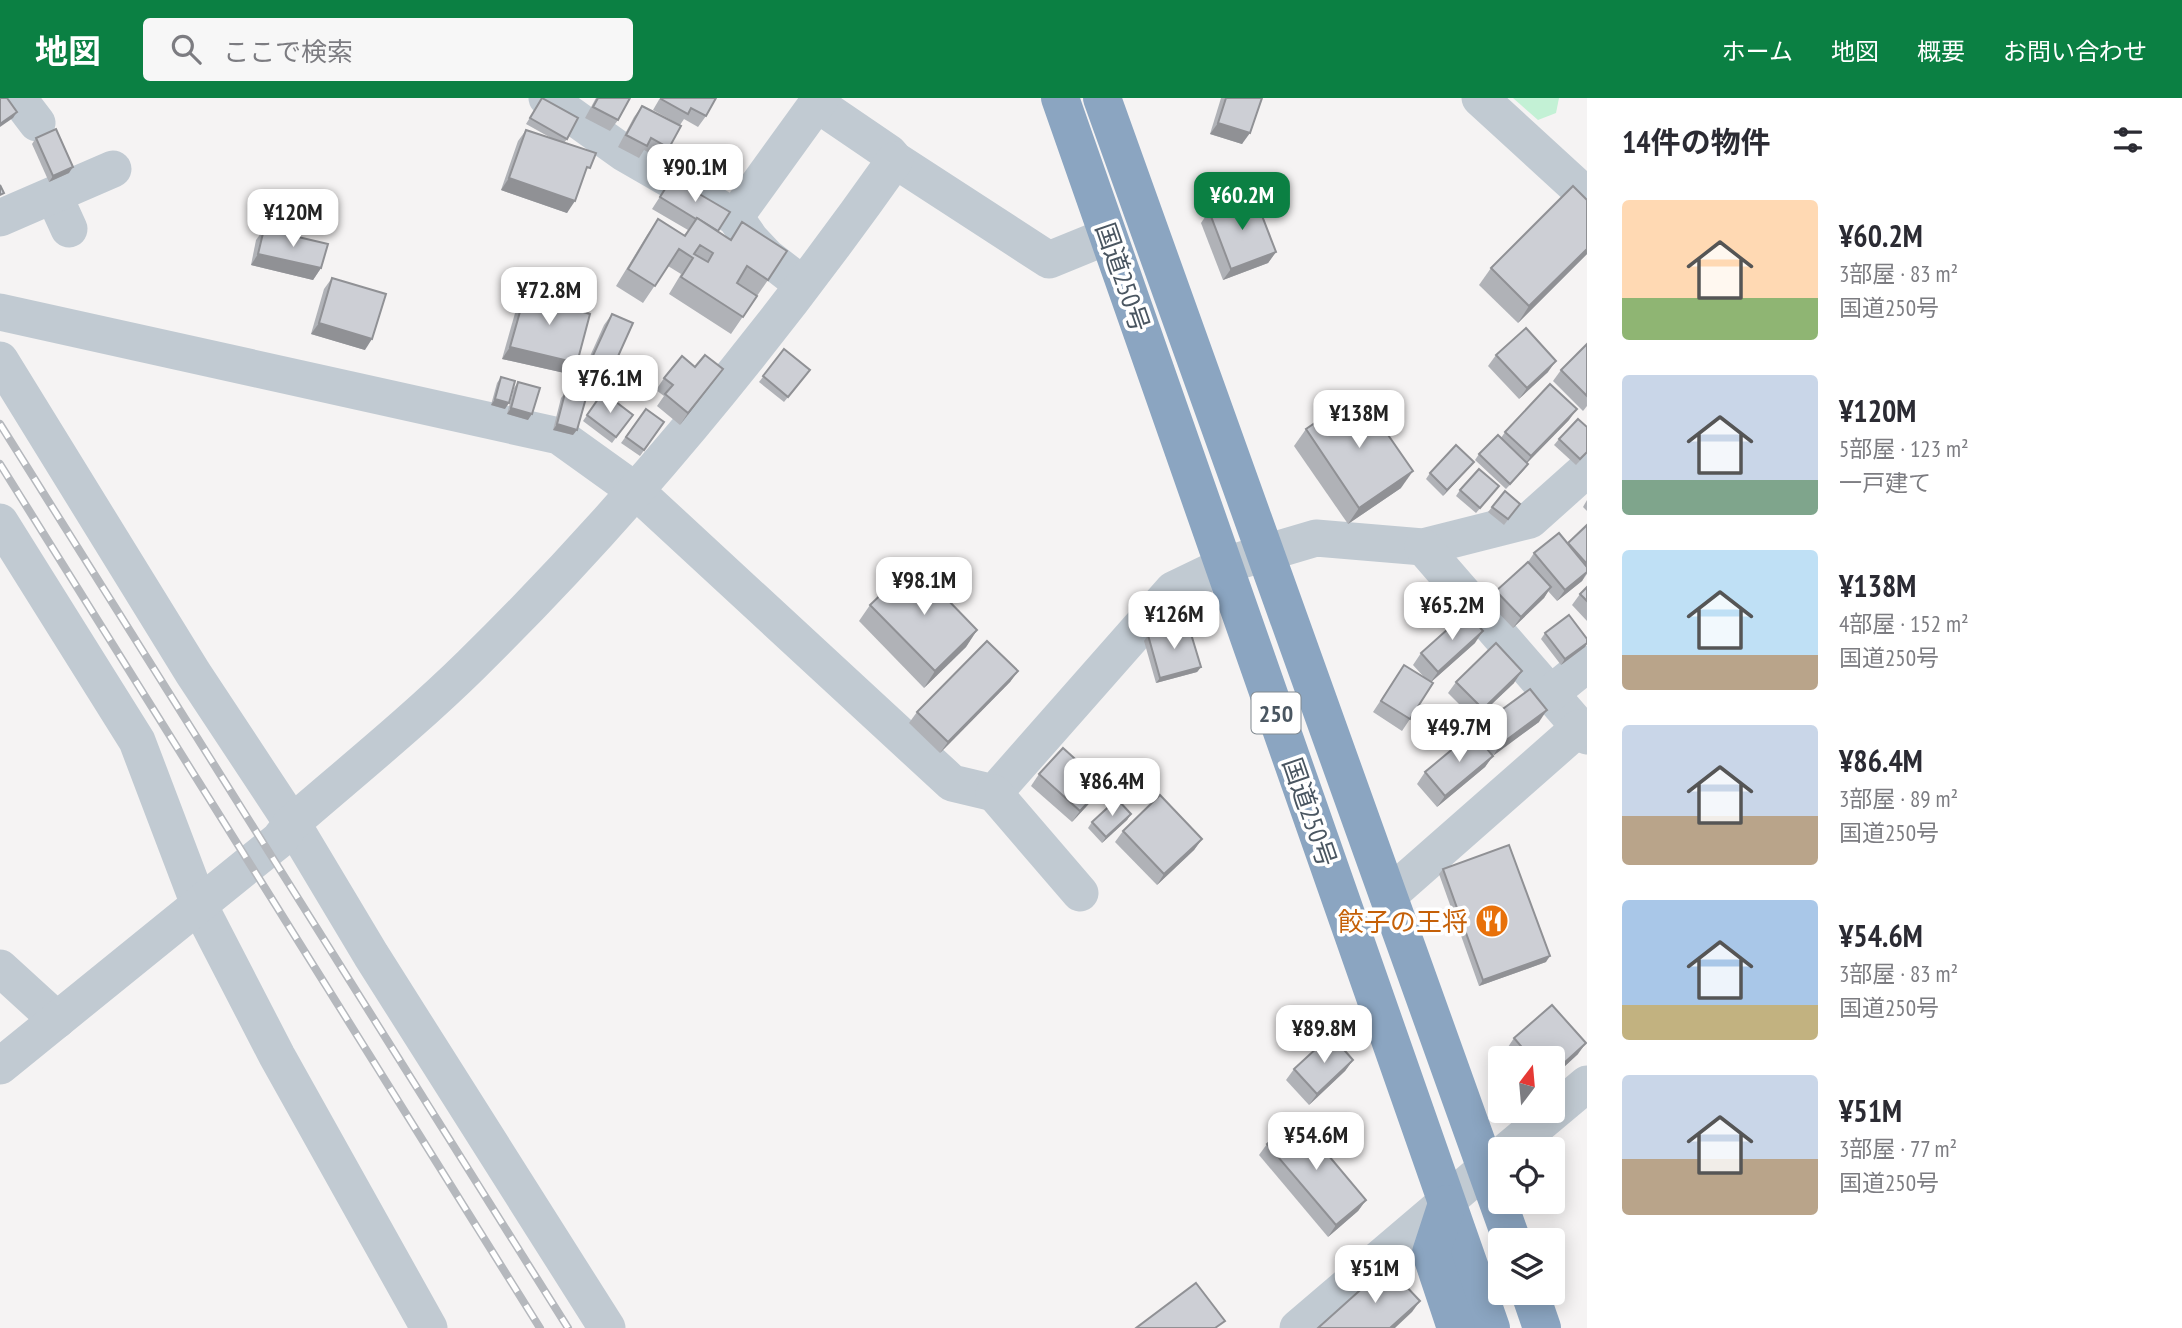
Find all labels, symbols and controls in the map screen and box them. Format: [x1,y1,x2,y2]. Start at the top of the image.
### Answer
search box [143,18,633,81]
text: 地図 [35,29,101,72]
icon: search [167,30,205,68]
text: ここで検索 [223,35,353,68]
text: ホーム [1722,36,1793,67]
text: 地図 [1831,36,1879,67]
text: 概要 [1917,36,1965,67]
text: お問い合わせ [2003,36,2147,67]
icon: filters [2109,121,2147,159]
text: 14件の物件 [1622,122,1771,161]
pin: ¥90.1M [638,144,752,204]
text: ¥90.1M [663,152,727,181]
pin: ¥60.2M [1185,172,1299,232]
text: ¥60.2M [1210,180,1274,209]
pin: ¥120M [244,190,342,249]
text: ¥120M [263,197,323,226]
text: ¥60.2M [1839,216,1923,255]
street label: 国道250号 [1089,218,1157,336]
icon: home [1678,228,1762,312]
text: 3部屋 · 83 m² [1839,259,1958,288]
pin: ¥72.8M [492,268,606,327]
text: ¥72.8M [517,275,581,304]
text: 国道250号 [1839,293,1939,322]
pin: ¥76.1M [553,356,667,415]
text: ¥76.1M [578,363,642,392]
pin: ¥138M [1310,390,1408,450]
text: ¥120M [1839,391,1916,430]
text: ¥138M [1329,398,1389,427]
icon: home [1678,403,1762,487]
text: 5部屋 · 123 m² [1839,434,1969,463]
text: 一戸建て [1839,468,1931,497]
pin: ¥98.1M [867,558,981,617]
text: ¥98.1M [892,565,956,594]
text: ¥138M [1839,566,1916,605]
icon: home [1678,578,1762,662]
pin: ¥65.2M [1395,582,1509,642]
text: ¥65.2M [1420,590,1484,619]
pin: ¥126M [1125,592,1223,651]
text: ¥126M [1144,599,1204,628]
text: 4部屋 · 152 m² [1839,609,1969,638]
text: 国道250号 [1839,643,1939,672]
road number: 250 [1252,692,1300,734]
pin: ¥49.7M [1402,704,1516,764]
text: ¥49.7M [1427,712,1491,741]
text: ¥86.4M [1839,741,1923,780]
street label: 国道250号 [1276,753,1344,871]
icon: home [1678,753,1762,837]
pin: ¥86.4M [1055,758,1169,818]
text: ¥86.4M [1080,766,1144,795]
text: 3部屋 · 89 m² [1839,784,1958,813]
text: 国道250号 [1839,818,1939,847]
restaurant icon: 餃子の王将 [1473,902,1511,940]
place label: 餃子の王将 [1338,905,1468,938]
text: ¥54.6M [1839,916,1923,955]
icon: home [1678,928,1762,1012]
text: 3部屋 · 83 m² [1839,959,1958,988]
text: 国道250号 [1839,993,1939,1022]
pin: ¥89.8M [1267,1006,1381,1065]
text: ¥89.8M [1292,1013,1356,1042]
north arrow [1488,1046,1564,1124]
map controls [1488,1046,1565,1305]
text: ¥51M [1839,1091,1902,1130]
icon: home [1678,1103,1762,1187]
pin: ¥54.6M [1259,1112,1373,1172]
text: ¥54.6M [1284,1120,1348,1149]
text: 3部屋 · 77 m² [1839,1134,1957,1163]
button: locate [1488,1137,1565,1214]
text: 国道250号 [1839,1168,1939,1197]
button: layers [1488,1228,1565,1305]
pin: ¥51M [1334,1246,1416,1305]
text: ¥51M [1351,1253,1399,1282]

